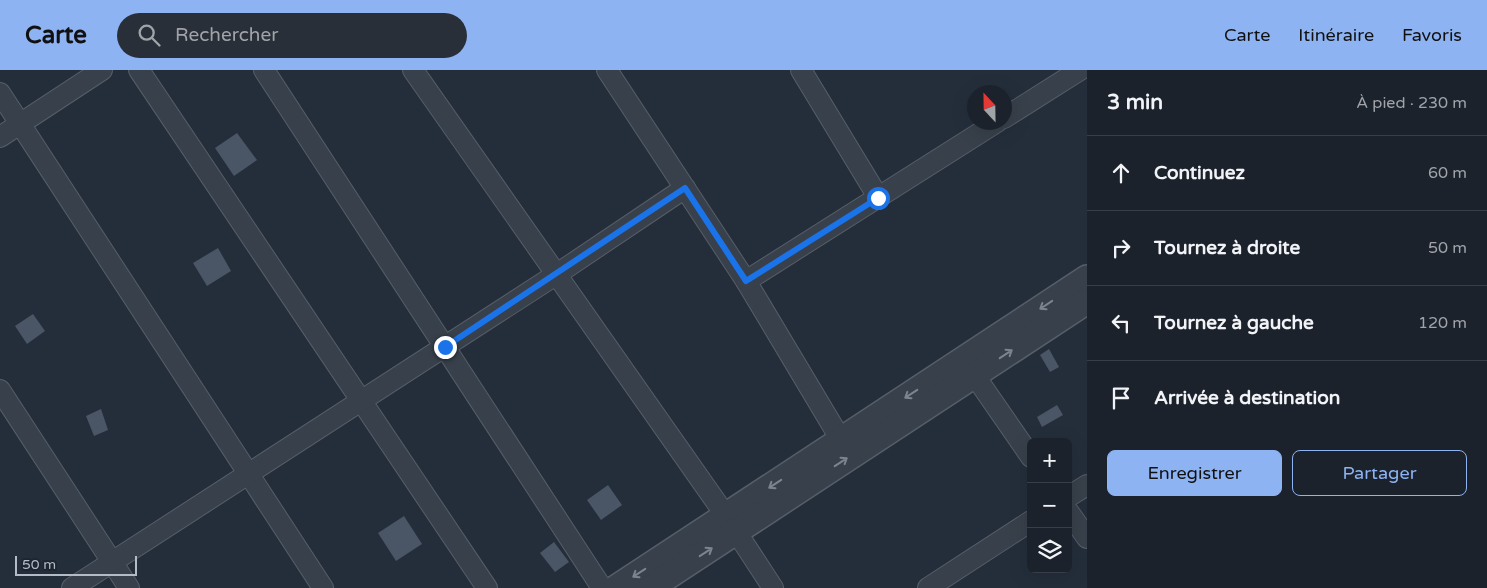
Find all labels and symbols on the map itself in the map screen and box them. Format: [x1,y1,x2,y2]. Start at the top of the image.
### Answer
north arrow [967,85,1012,130]
route start [867,187,890,210]
one-way arrow [1040,300,1054,310]
route end [434,336,457,359]
one-way arrow [999,349,1013,359]
one-way arrow [904,389,918,400]
one-way arrow [834,457,848,467]
one-way arrow [769,479,783,489]
one-way arrow [698,546,712,556]
scale bar [15,553,138,576]
one-way arrow [633,568,647,578]

